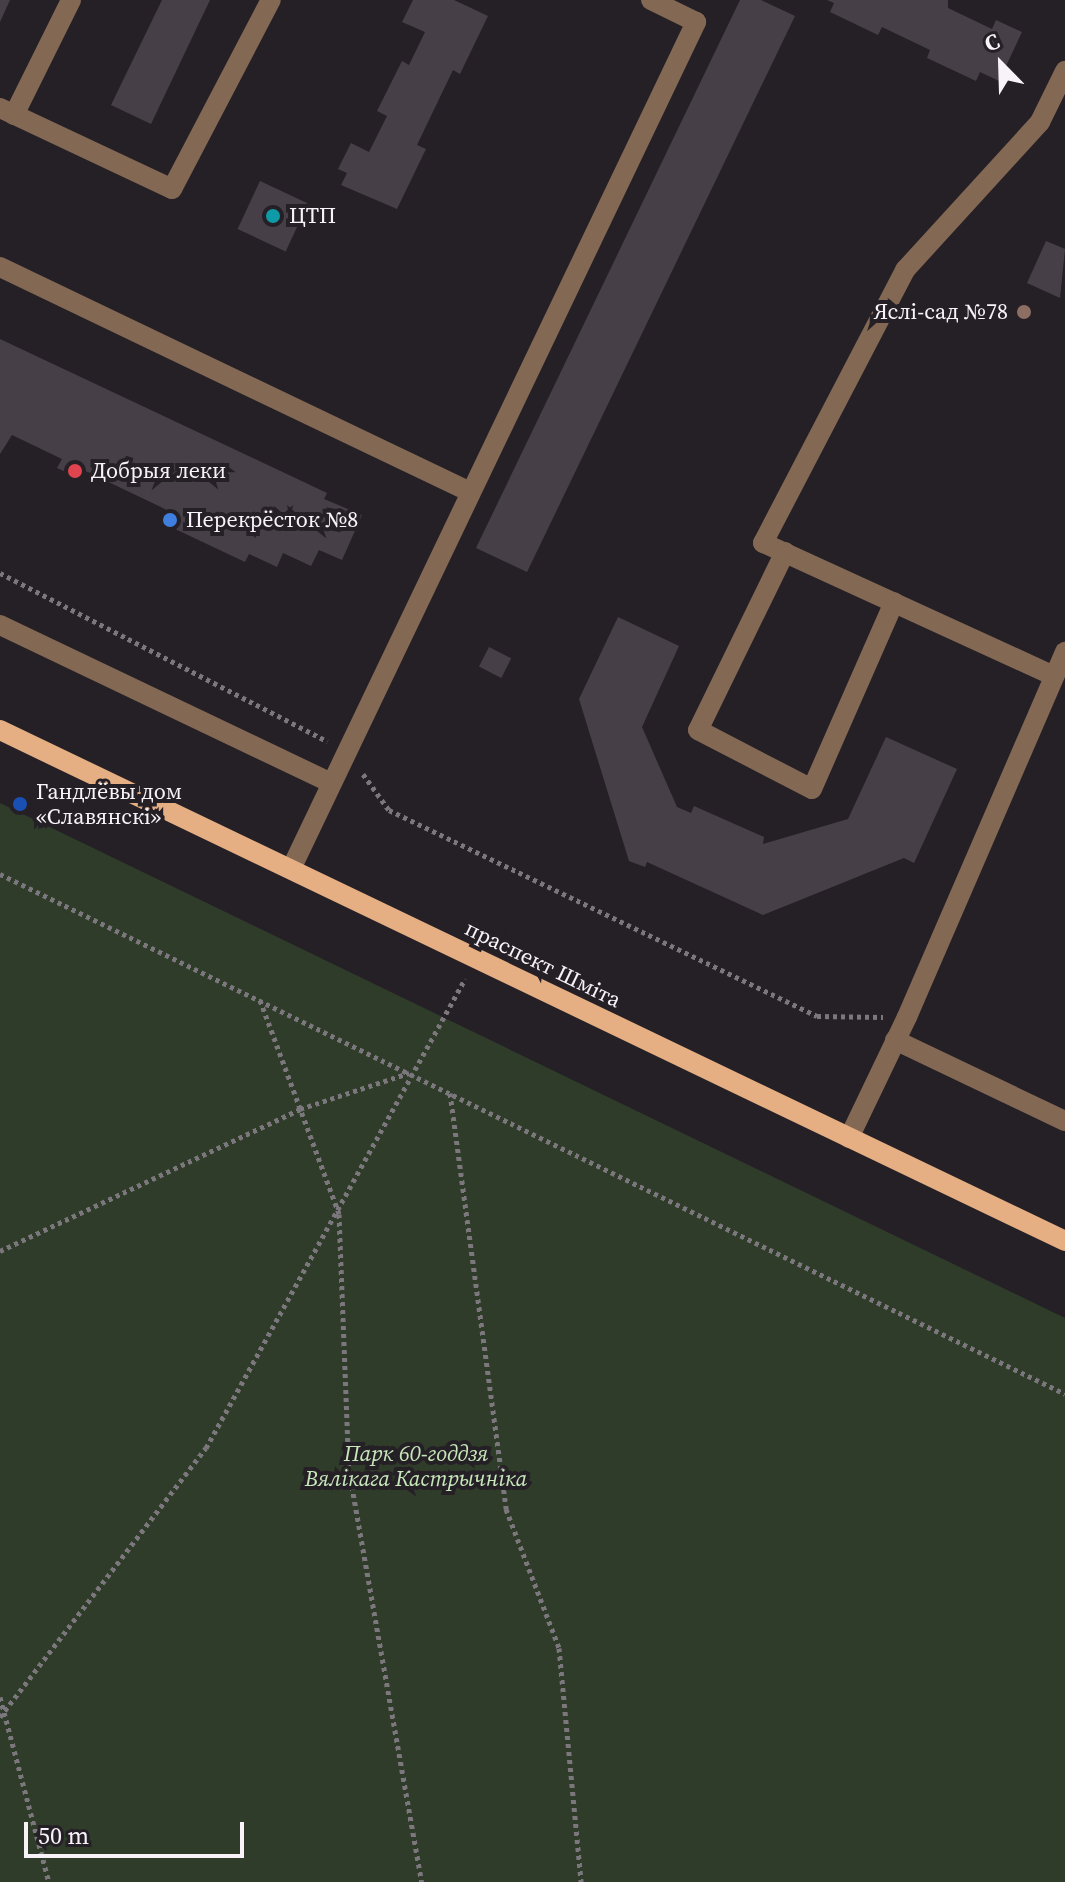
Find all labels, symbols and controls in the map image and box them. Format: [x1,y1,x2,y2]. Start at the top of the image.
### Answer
north arrow [961,24,1041,104]
text: С [979,25,1004,58]
place label: ЦТП [289,203,336,229]
marker: ЦТП [264,207,282,225]
place label: Яслі-сад №78 [874,299,1008,325]
marker: Яслі-сад №78 [1015,303,1033,321]
place label: Добрыя леки [91,458,226,484]
marker: Добрыя леки [66,462,84,480]
place label: Перекрёсток №8 [186,507,358,533]
marker: Перекрёсток №8 [161,511,179,529]
place label: Гандлёвы дом «Славянскі» [36,778,182,830]
marker: Гандлёвы дом «Славянскі» [11,795,29,813]
street label: праспект Шміта [461,915,625,1013]
park label: Парк 60-годдзя Вялікага Кастрычніка [305,1440,527,1492]
scale bar [28,1806,248,1856]
text: 50 m [38,1819,89,1852]

